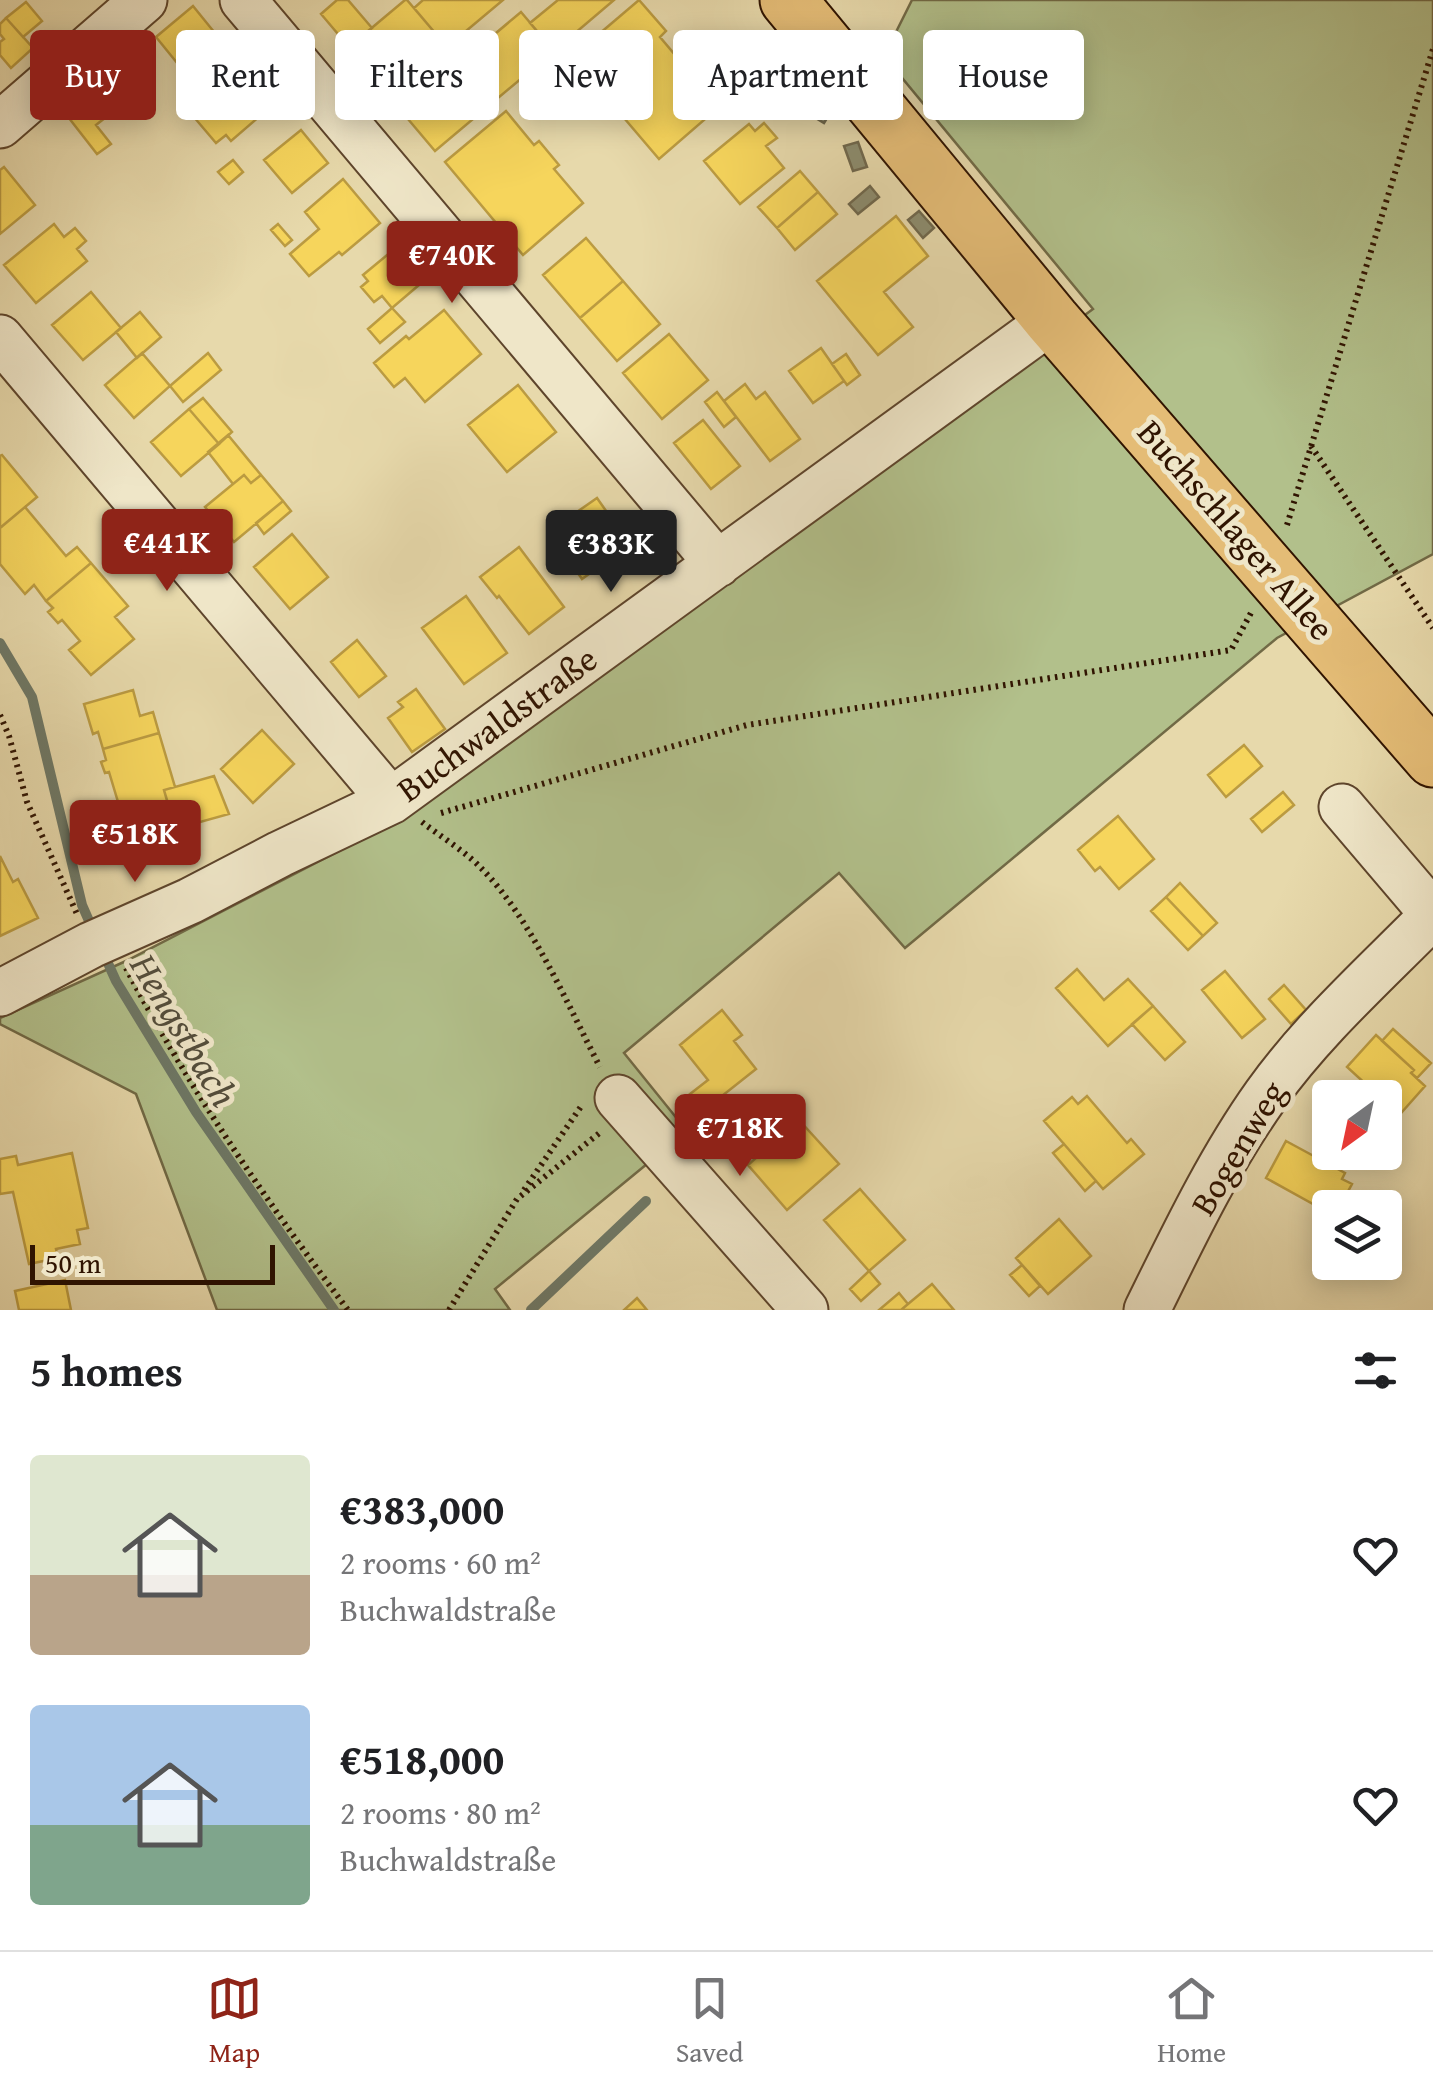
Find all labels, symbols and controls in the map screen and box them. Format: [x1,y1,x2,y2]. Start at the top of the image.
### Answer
chip: Buy [30,30,156,120]
chip: Rent [176,30,315,120]
chip: Filters [335,30,499,120]
chip: New [519,30,653,120]
chip: Apartment [673,30,903,120]
chip: House [923,30,1084,120]
pin: €740K [382,221,522,306]
text: €740K [409,230,495,277]
street label: Buchschlager Allee [1126,408,1347,651]
pin: €441K [97,509,237,594]
pin: €383K [541,510,681,595]
text: €441K [124,518,210,565]
text: €383K [568,519,654,566]
street label: Buchwaldstraße [386,633,607,814]
pin: €518K [65,800,205,885]
text: €518K [92,809,178,856]
water label: Hengstbach [116,941,253,1117]
street label: Bogenweg [1177,1070,1298,1225]
north arrow [1312,1080,1402,1170]
map controls [1312,1080,1402,1280]
pin: €718K [670,1094,810,1179]
text: €718K [697,1103,783,1150]
button: layers [1312,1190,1402,1280]
scale bar [30,1240,275,1284]
text: 50 m [45,1242,101,1283]
text: 5 homes [30,1340,183,1401]
icon: filters [1348,1343,1403,1398]
text: €383,000 [340,1478,504,1539]
icon: home [110,1495,230,1615]
icon: heart [1348,1528,1403,1583]
text: 2 rooms · 60 m² [340,1539,541,1586]
text: Buchwaldstraße [340,1586,556,1633]
text: €518,000 [340,1728,504,1789]
icon: home [110,1745,230,1865]
icon: heart [1348,1778,1403,1833]
text: 2 rooms · 80 m² [340,1789,541,1836]
text: Buchwaldstraße [340,1836,556,1883]
tab: Map [207,1971,262,2072]
tab: Saved [676,1971,743,2072]
tab: Home [1157,1971,1226,2072]

